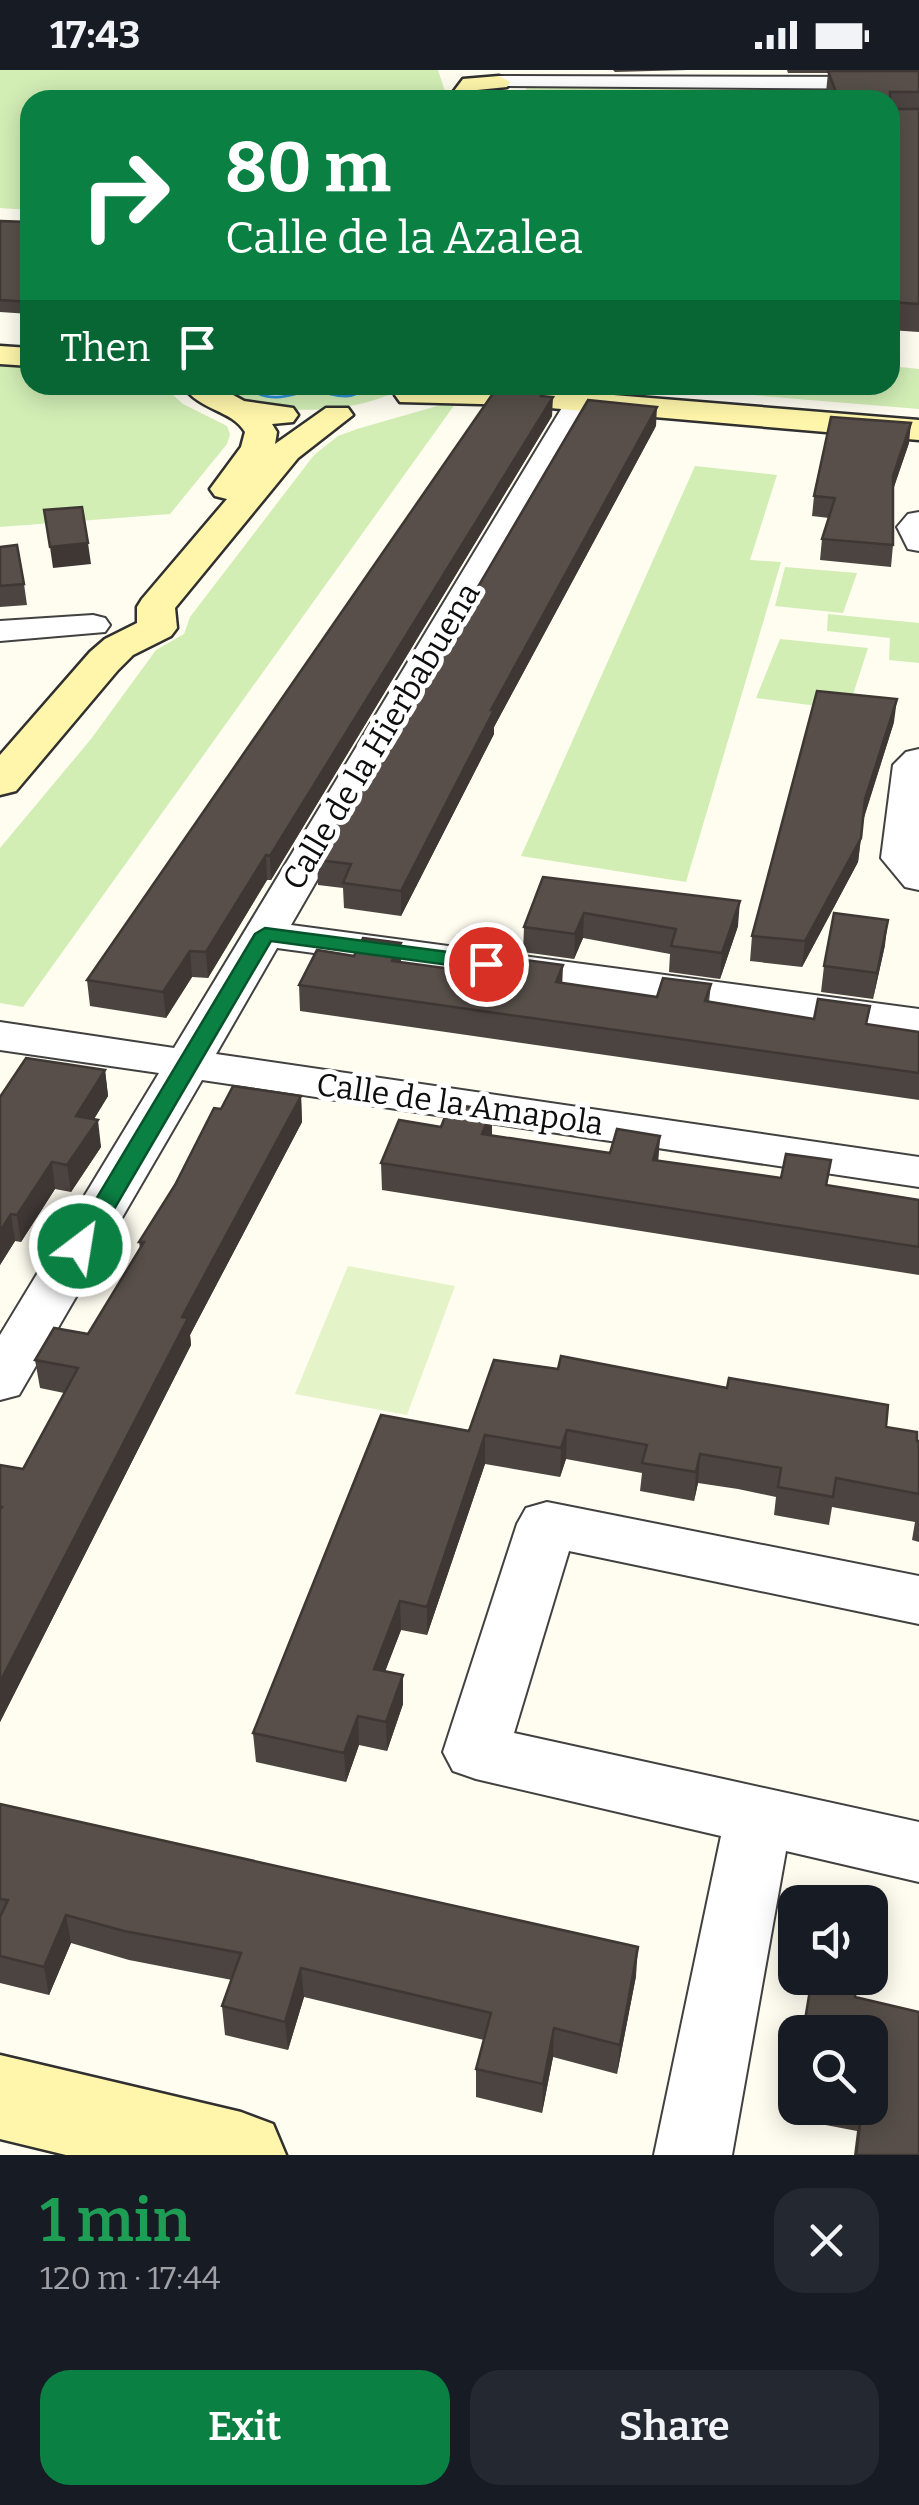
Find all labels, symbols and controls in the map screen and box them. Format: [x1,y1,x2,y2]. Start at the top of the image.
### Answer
text: 17:43 [50,12,140,58]
text: 80 m [225,126,391,210]
icon: right [60,130,190,260]
text: Calle de la Azalea [225,211,583,265]
icon: arrive [170,320,225,375]
text: Then [60,325,150,371]
street label: Calle de la Hierbabuena [274,576,488,896]
pin [444,922,529,1007]
icon: arrive [459,937,514,992]
street label: Calle de la Amapola [314,1065,606,1143]
position arrow [28,1194,132,1298]
map controls [778,1885,888,2125]
button: sound [778,1885,888,1995]
button: search [778,2015,888,2125]
text: 1 min [40,2185,191,2257]
button: close [774,2188,879,2293]
text: 120 m · 17:44 [40,2259,220,2297]
button: Exit [40,2370,450,2485]
button: Share [470,2370,879,2485]

